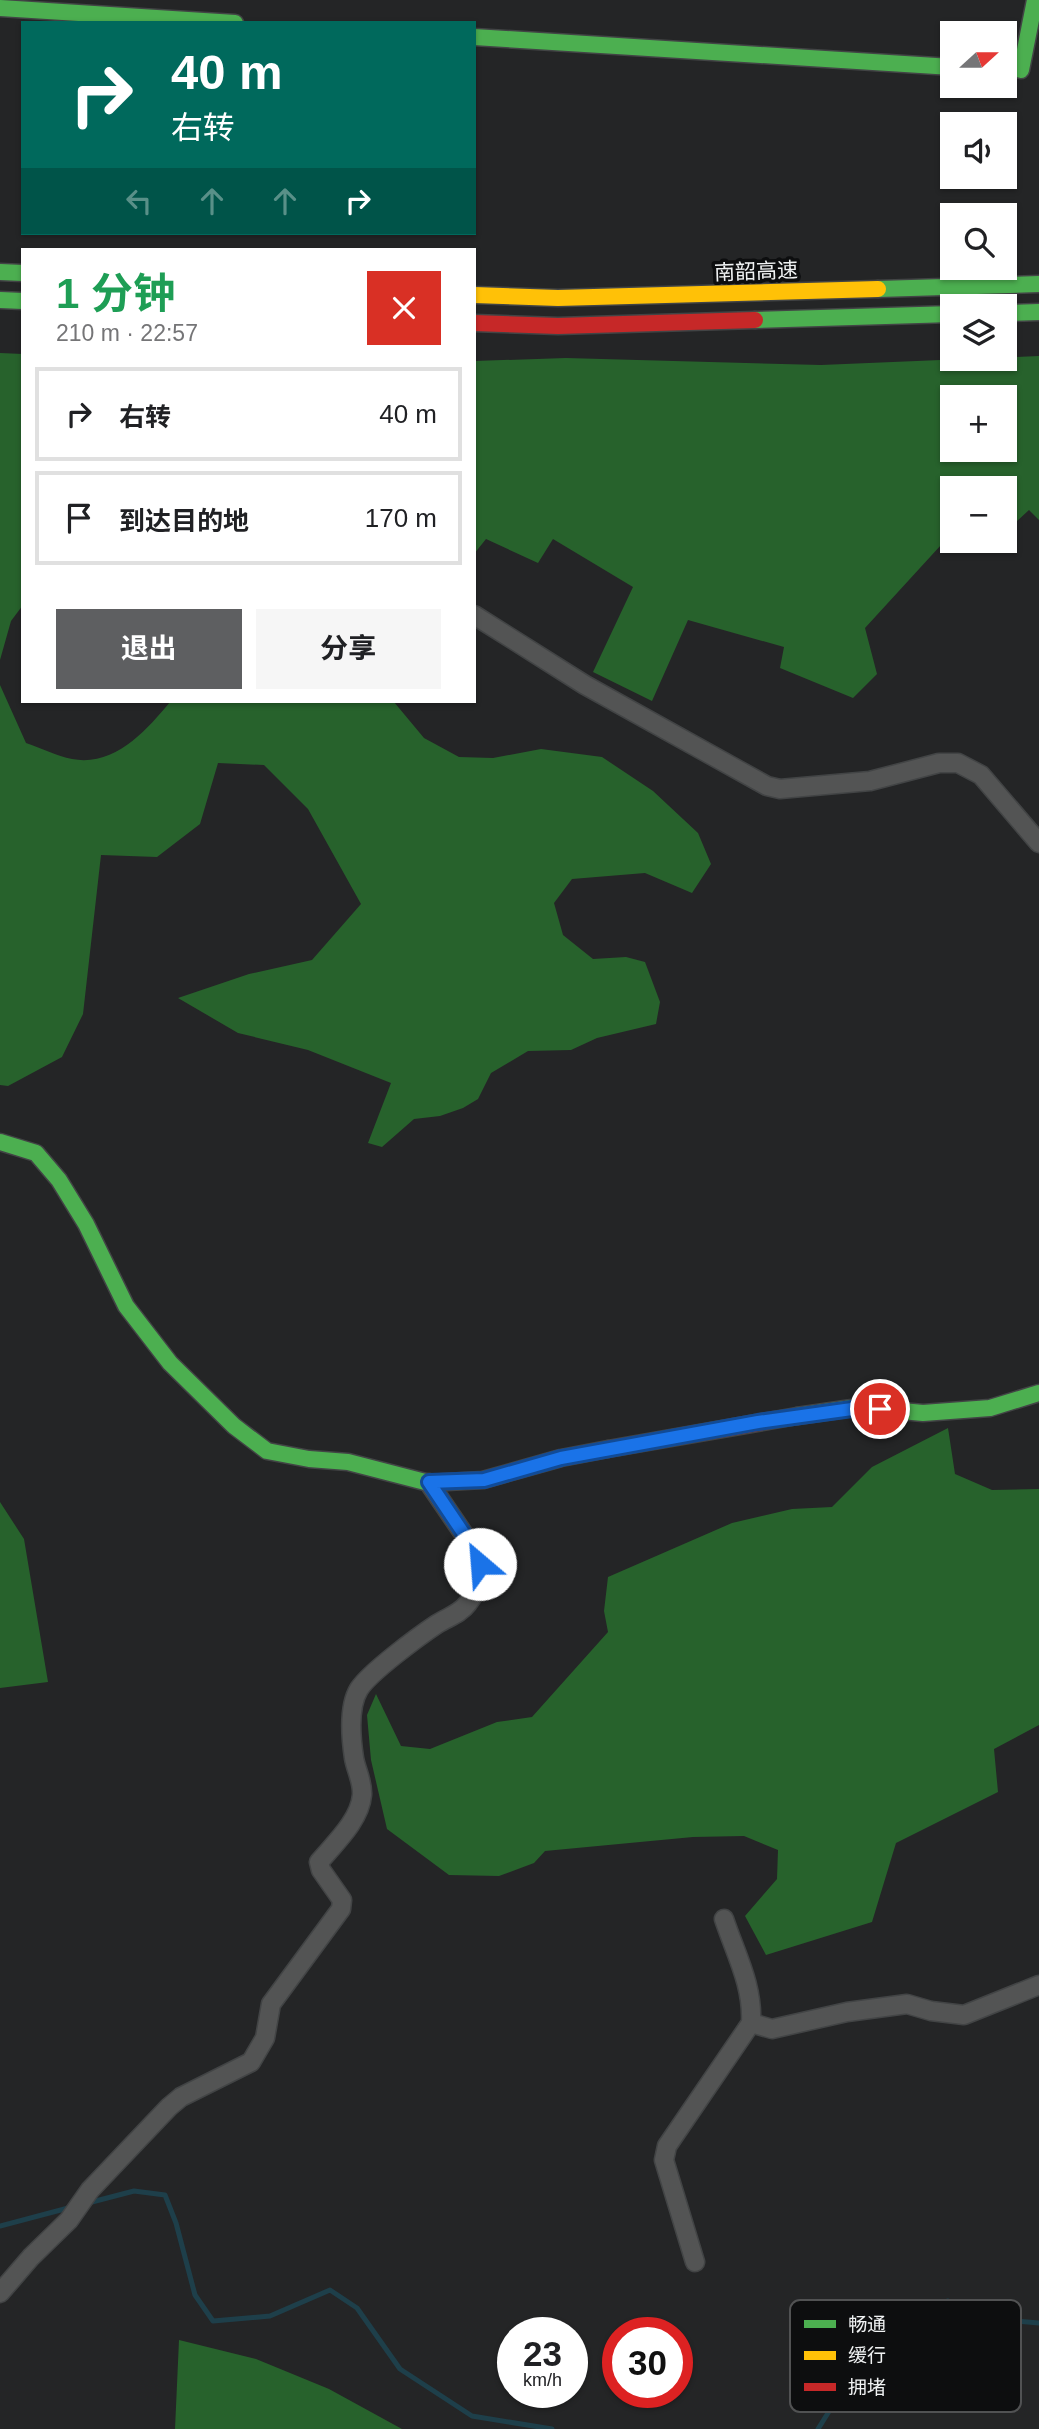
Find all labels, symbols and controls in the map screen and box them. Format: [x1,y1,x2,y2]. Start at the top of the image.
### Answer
north arrow [940,21,1017,98]
map controls [940,21,1017,553]
text: 40 m [171,45,283,99]
icon: right [56,49,147,140]
text: 右转 [171,110,235,146]
button: sound [940,112,1017,189]
icon: left [120,182,158,220]
icon: ahead [193,182,231,220]
icon: ahead [266,182,304,220]
icon: right [339,182,377,220]
button: search [940,203,1017,280]
street label: 南韶高速 [714,258,798,284]
text: 1 分钟 [56,270,175,317]
button: close [367,271,441,345]
button: layers [940,294,1017,371]
text: 210 m · 22:57 [56,320,198,346]
button: + [940,385,1017,462]
icon: right [60,395,98,433]
text: 40 m [379,399,437,429]
text: 右转 [119,402,171,432]
button: − [940,476,1017,553]
icon: arrive [60,499,98,537]
text: 170 m [365,503,437,533]
text: 到达目的地 [119,506,249,536]
button: 退出 [56,609,242,689]
button: 分享 [256,609,441,689]
pin [850,1379,910,1439]
icon: arrive [861,1390,899,1428]
position arrow [443,1527,517,1601]
legend [790,2300,1021,2412]
text: 畅通 [848,2314,886,2335]
speed limit sign: 30 [602,2317,693,2408]
text: 23 [523,2334,562,2373]
text: 缓行 [848,2345,886,2366]
text: km/h [523,2370,562,2390]
text: 拥堵 [848,2377,886,2398]

